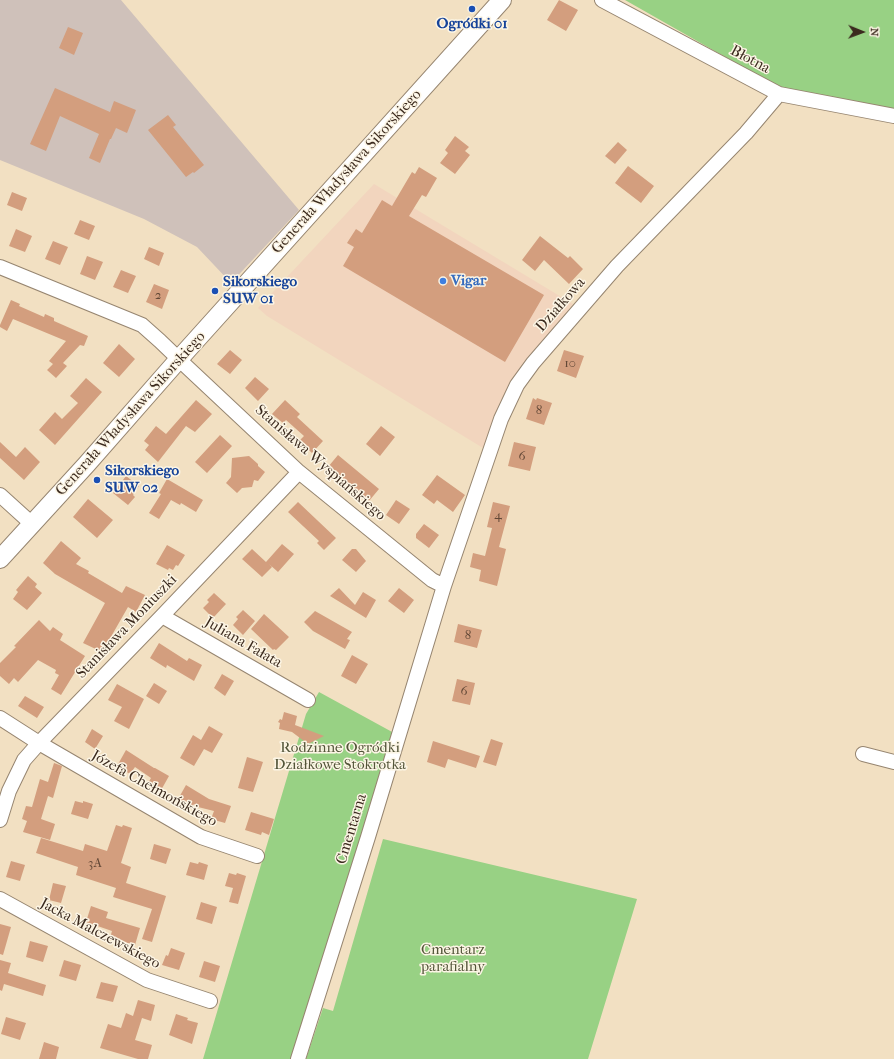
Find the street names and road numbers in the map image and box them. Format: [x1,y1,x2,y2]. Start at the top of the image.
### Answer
street label: Błotna [727,42,773,78]
street label: Generała Władysława Sikorskiego [268,86,426,258]
street label: Działkowa [532,274,590,336]
street label: Generała Władysława Sikorskiego [52,328,210,500]
street label: Stanisława Wyspiańskiego [251,401,389,525]
street label: Stanisława Moniuszki [73,571,181,683]
street label: Juliana Fałata [201,614,285,672]
street label: Józefa Chełmońskiego [88,747,220,831]
street label: Cmentarna [333,792,371,866]
street label: Jacka Malczewskiego [37,895,163,973]

